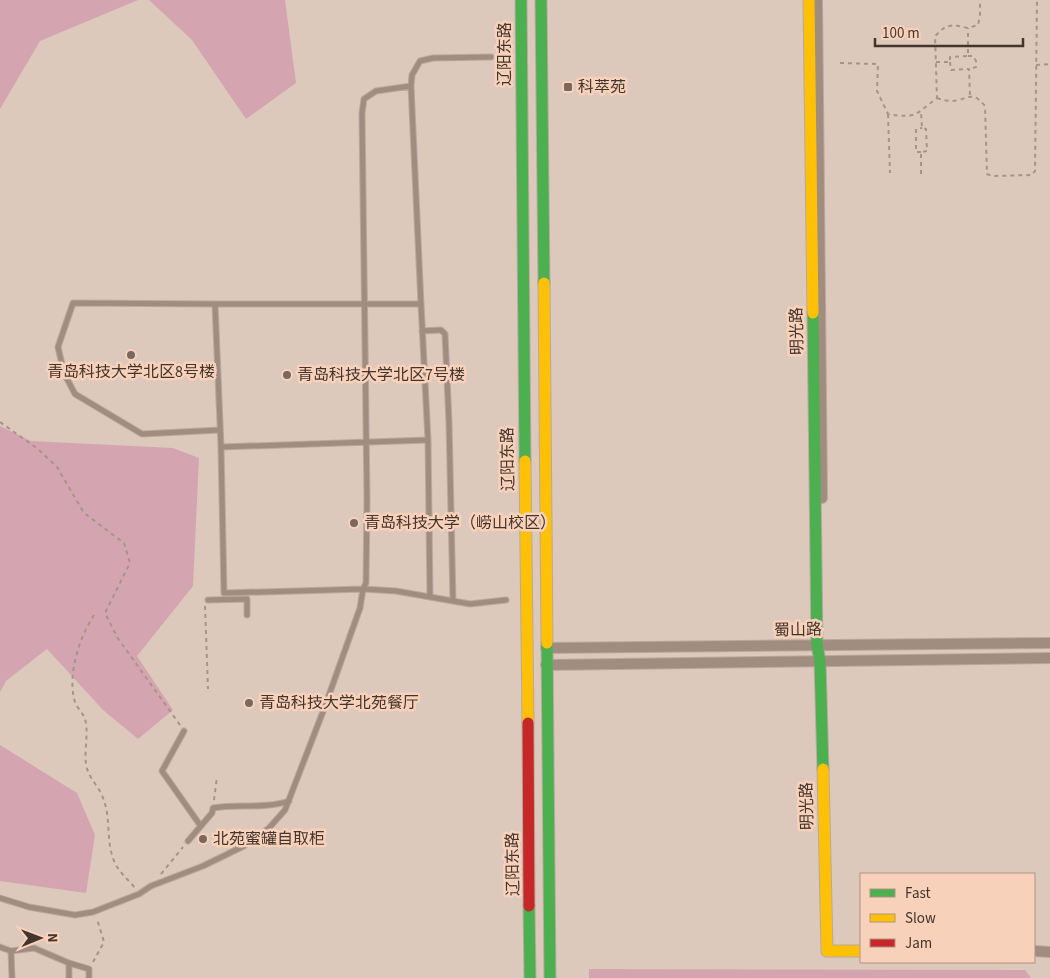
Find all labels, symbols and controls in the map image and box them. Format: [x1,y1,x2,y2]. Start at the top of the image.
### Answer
scale bar [875,15,1022,47]
street label: 辽阳东路 [494,22,516,86]
text: 100 m [882,23,920,44]
place label: 科萃苑 [578,76,626,98]
marker: 科萃苑 [562,81,574,93]
street label: 明光路 [786,307,808,355]
marker: 青岛科技大学北区8号楼 [125,349,137,361]
place label: 青岛科技大学北区8号楼 [47,361,215,383]
place label: 青岛科技大学北区7号楼 [297,364,465,386]
marker: 青岛科技大学北区7号楼 [281,369,293,381]
street label: 辽阳东路 [496,427,520,491]
place label: 青岛科技大学（崂山校区） [364,512,556,534]
marker: 青岛科技大学（崂山校区） [348,517,360,529]
street label: 蜀山路 [774,619,822,641]
place label: 青岛科技大学北苑餐厅 [259,692,419,714]
marker: 青岛科技大学北苑餐厅 [243,697,255,709]
street label: 明光路 [796,782,818,830]
place label: 北苑蜜罐自取柜 [213,828,325,850]
street label: 辽阳东路 [501,832,525,896]
marker: 北苑蜜罐自取柜 [197,833,209,845]
legend [860,873,1035,963]
text: Fast [905,883,931,904]
text: Slow [905,908,936,929]
north arrow [15,913,65,963]
text: N [42,933,62,943]
text: Jam [905,933,932,954]

